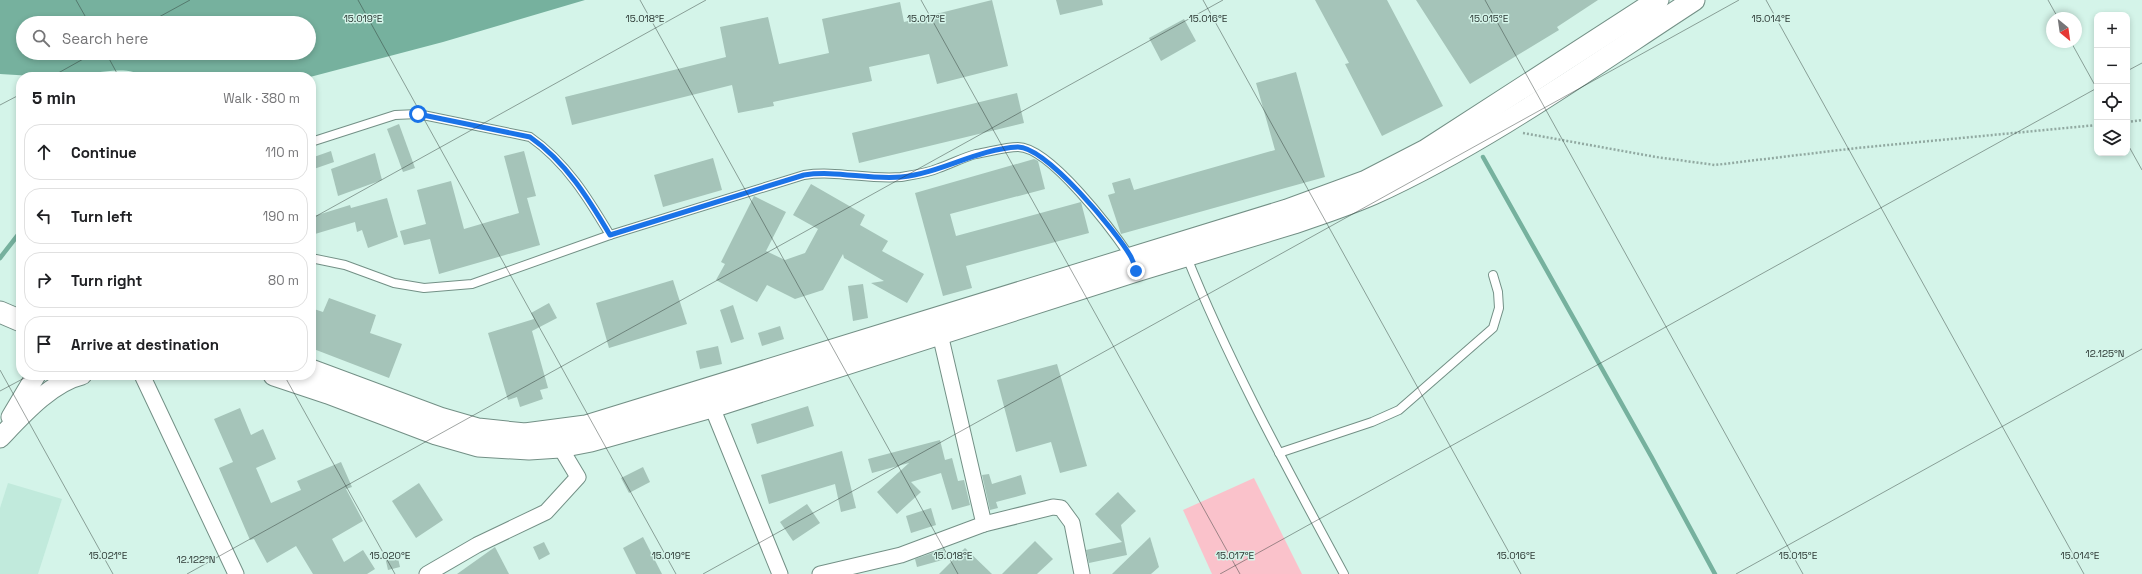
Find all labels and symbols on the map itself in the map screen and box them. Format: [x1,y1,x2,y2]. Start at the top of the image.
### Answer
text: 15.019°E [344,12,383,25]
text: 15.018°E [626,12,665,25]
text: 15.017°E [907,12,945,25]
text: 15.016°E [1189,12,1228,25]
text: 15.015°E [1470,12,1509,25]
text: 15.014°E [1752,12,1791,25]
north arrow [2046,12,2082,48]
route start [409,105,427,123]
route end [1127,262,1145,280]
text: 12.125°N [2086,347,2124,360]
text: 15.021°E [89,549,128,562]
text: 15.020°E [370,549,411,562]
text: 15.019°E [652,549,691,562]
text: 15.018°E [934,549,973,562]
text: 15.017°E [1216,549,1254,562]
text: 15.016°E [1497,549,1536,562]
text: 15.015°E [1779,549,1818,562]
text: 15.014°E [2061,549,2100,562]
text: 12.122°N [176,553,216,566]

